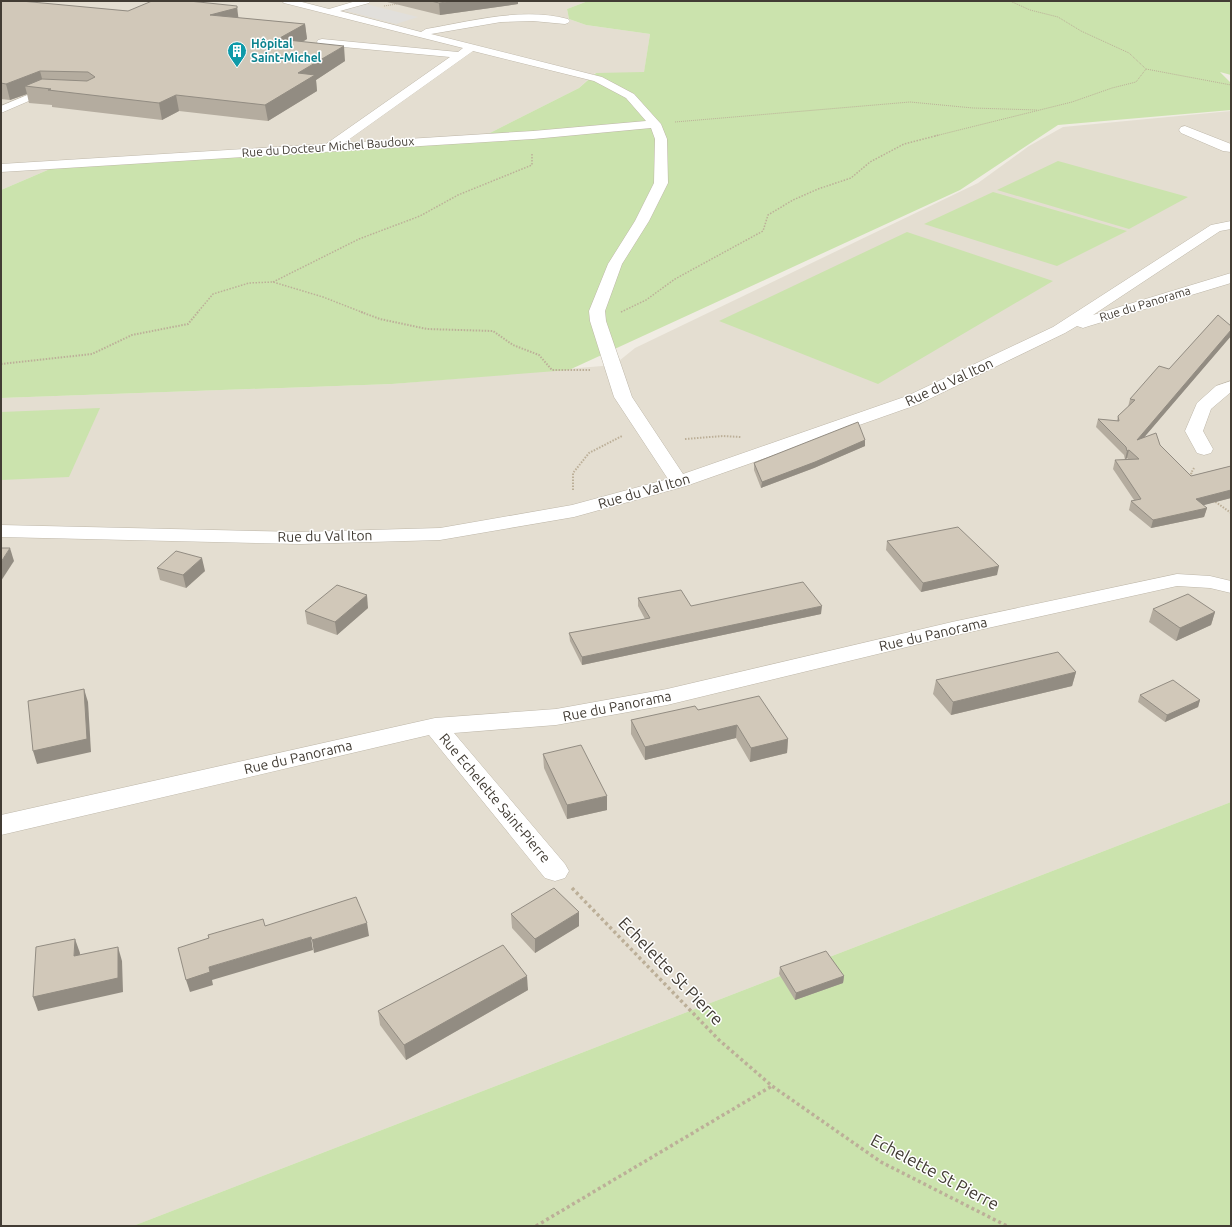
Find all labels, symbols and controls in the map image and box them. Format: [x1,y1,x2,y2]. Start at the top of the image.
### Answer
place label: Hôpital Saint-Michel [251,37,322,64]
building icon: Hôpital Saint-Michel [226,40,248,68]
street label: Rue du Docteur Michel Baudoux [241,134,415,159]
street label: Rue du Panorama [1098,283,1192,324]
street label: Rue du Val Iton [903,355,995,409]
street label: Rue du Val Iton [596,470,692,512]
street label: Rue du Val Iton [277,527,373,545]
street label: Rue du Panorama [877,614,989,654]
street label: Rue du Panorama [561,688,673,724]
street label: Rue Echelette Saint-Pierre [436,730,554,866]
street label: Rue du Panorama [242,737,354,777]
street label: Echelette St Pierre [615,913,728,1028]
street label: Echelette St Pierre [868,1130,1003,1213]

